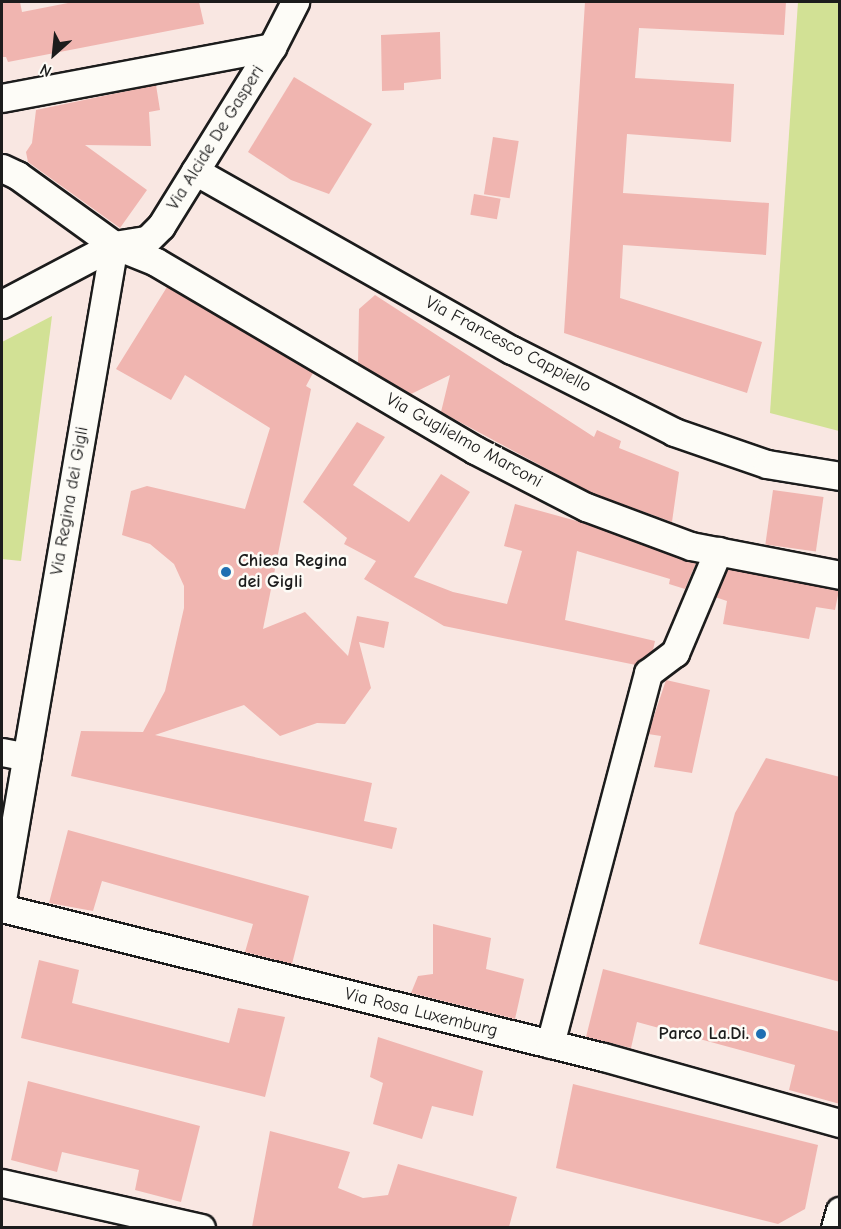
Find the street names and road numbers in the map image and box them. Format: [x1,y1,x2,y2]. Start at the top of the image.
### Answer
street label: Via Alcide De Gasperi [163,62,269,214]
street label: Via Francesco Cappiello [421,292,595,398]
street label: Via Guglielmo Marconi [382,389,546,493]
street label: Via Regina dei Gigli [46,425,94,577]
street label: Via Rosa Luxemburg [342,984,500,1042]

